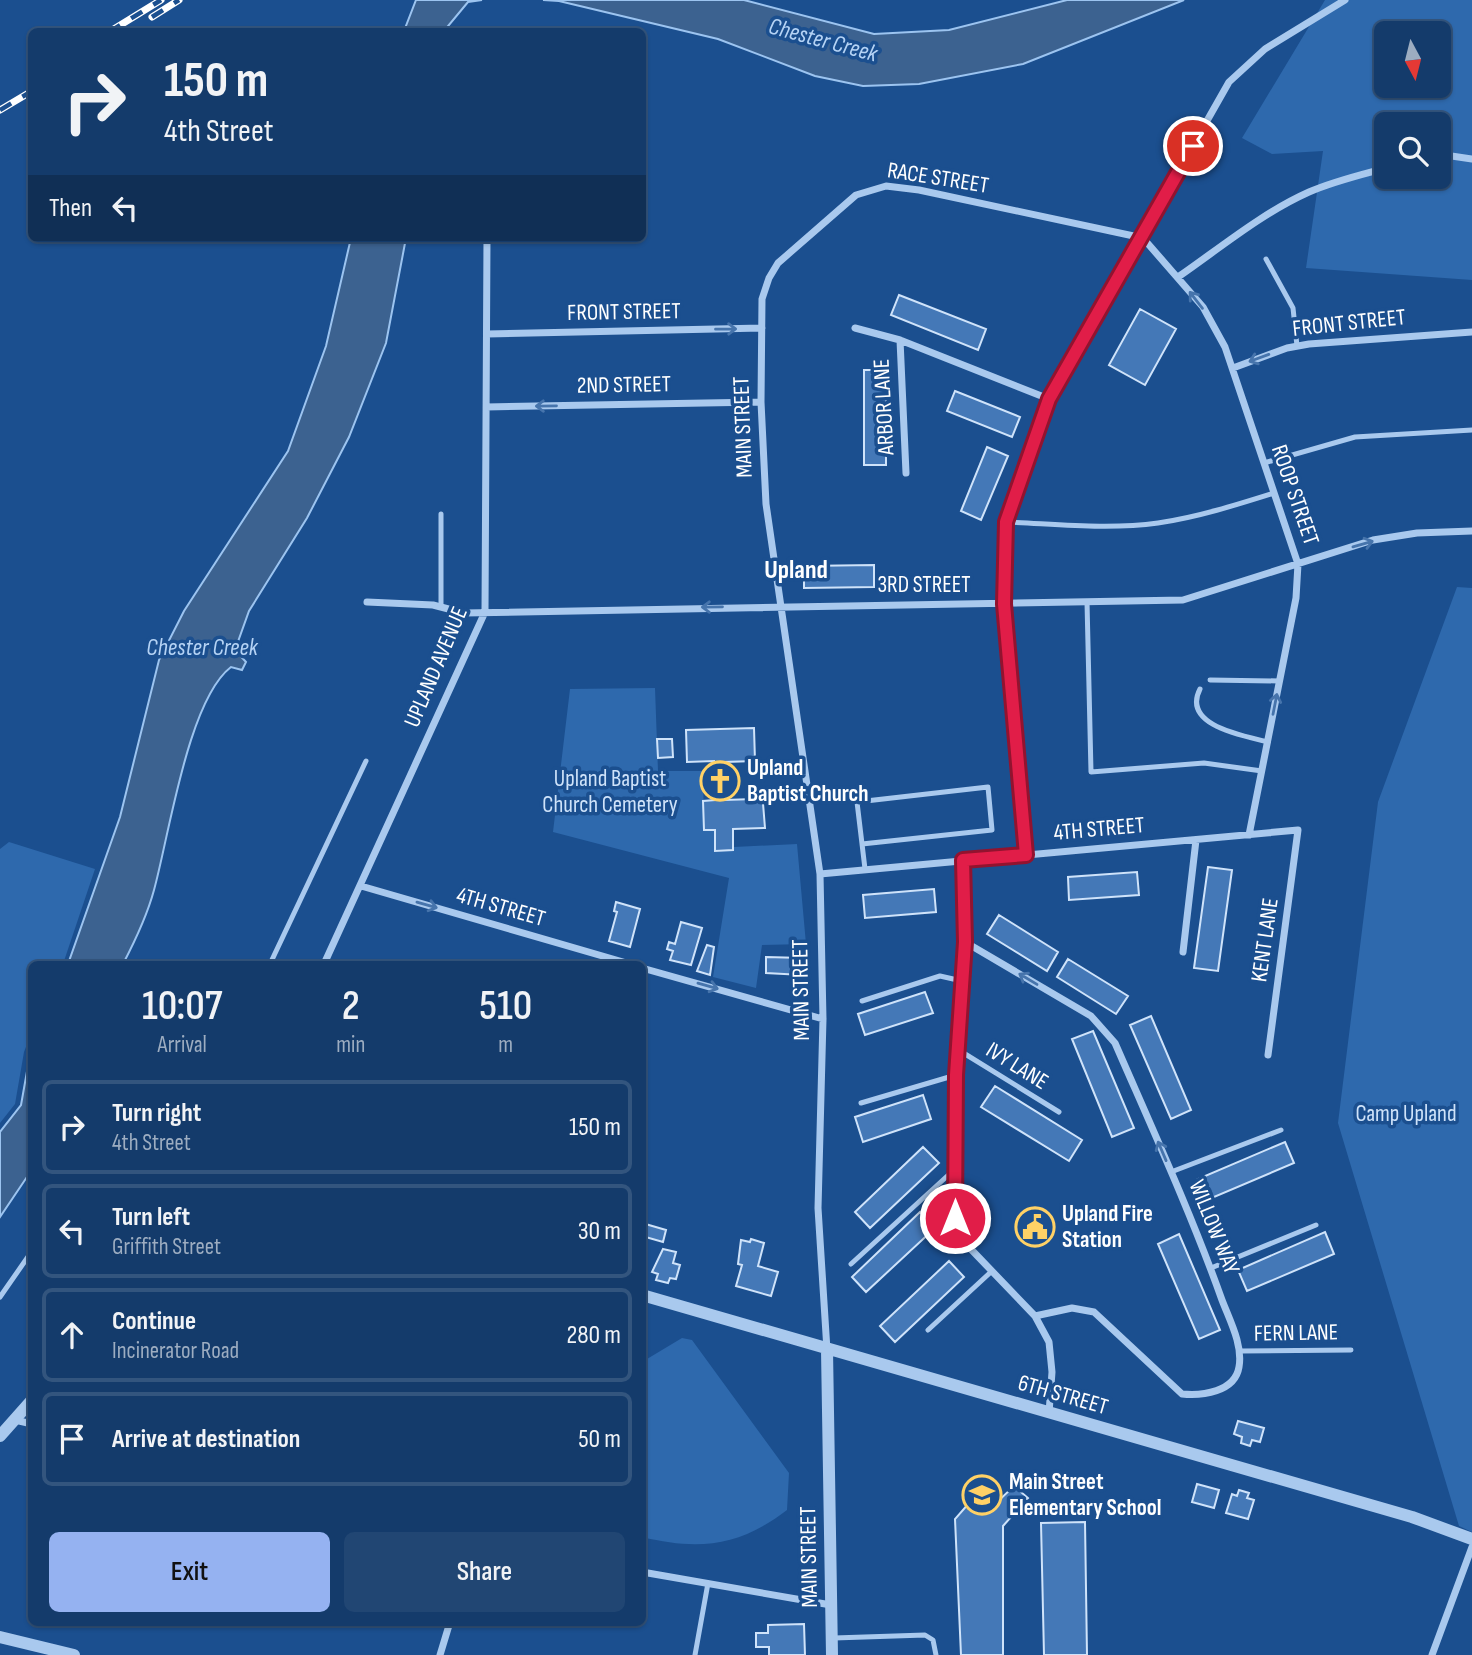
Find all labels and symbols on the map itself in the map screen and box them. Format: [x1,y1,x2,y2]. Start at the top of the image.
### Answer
water label: Chester Creek [765,12,882,69]
north arrow [1374,21,1451,98]
pin [1163,116,1223,176]
street label: RACE STREET [885,156,991,200]
one-way arrow [1189,291,1204,309]
street label: FRONT STREET [567,297,681,327]
street label: FRONT STREET [1291,303,1407,343]
one-way arrow [715,322,738,335]
one-way arrow [1249,353,1271,365]
street label: ARBOR LANE [868,358,901,457]
street label: 2ND STREET [577,370,671,400]
street label: MAIN STREET [727,376,759,478]
one-way arrow [535,399,558,412]
street label: ROOP STREET [1265,441,1325,549]
one-way arrow [1352,536,1374,549]
district label: Upland [764,555,828,586]
street label: 3RD STREET [877,571,971,599]
one-way arrow [700,600,723,613]
street label: UPLAND AVENUE [398,603,474,731]
water label: Chester Creek [146,633,259,662]
one-way arrow [1269,693,1283,716]
place label: Upland Baptist Church [747,754,869,808]
church icon: Upland Baptist Church [699,760,741,802]
park label: Upland Baptist Church Cemetery [542,765,678,819]
street label: 4TH STREET [1052,811,1146,847]
street label: 4TH STREET [453,881,549,933]
street label: KENT LANE [1245,896,1285,984]
one-way arrow [415,900,437,913]
street label: MAIN STREET [786,939,816,1041]
one-way arrow [1018,972,1038,986]
one-way arrow [697,981,719,994]
street label: IVY LANE [981,1036,1053,1096]
park label: Camp Upland [1355,1100,1457,1128]
one-way arrow [1155,1141,1168,1163]
street label: WILLOW WAY [1182,1176,1246,1278]
position arrow [918,1181,992,1255]
place label: Upland Fire Station [1062,1200,1153,1254]
public building icon: Upland Fire Station [1014,1206,1056,1248]
street label: FERN LANE [1254,1318,1338,1348]
street label: 6TH STREET [1015,1369,1111,1421]
place label: Main Street Elementary School [1009,1468,1161,1522]
school or university icon: Main Street Elementary School [961,1474,1003,1516]
street label: MAIN STREET [794,1506,824,1608]

